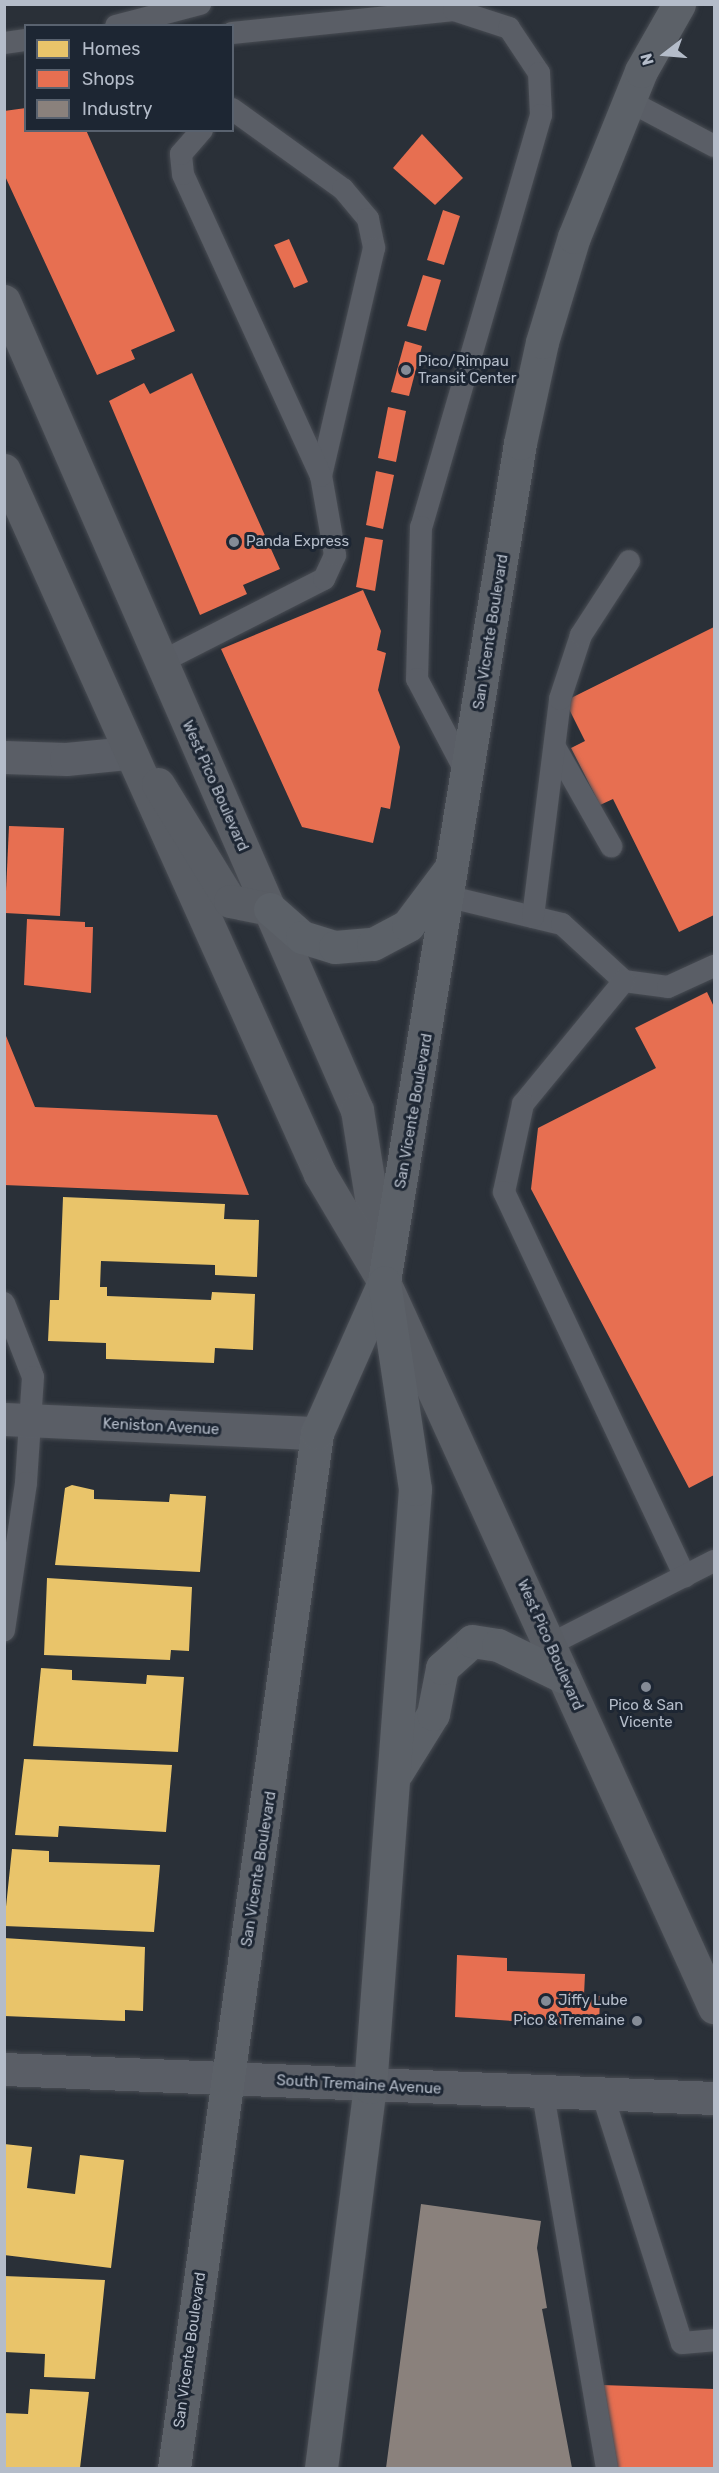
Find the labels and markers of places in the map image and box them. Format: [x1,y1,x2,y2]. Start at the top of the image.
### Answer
place label: Pico/Rimpau Transit Center [418,352,517,387]
marker: Pico/Rimpau Transit Center [399,363,413,377]
place label: Panda Express [246,533,349,551]
marker: Panda Express [227,535,241,549]
marker: Pico & San Vicente [639,1680,653,1694]
place label: Pico & San Vicente [609,1696,683,1731]
place label: Jiffy Lube [558,1992,628,2010]
marker: Jiffy Lube [539,1994,553,2008]
place label: Pico & Tremaine [513,2012,625,2030]
marker: Pico & Tremaine [630,2014,644,2028]

